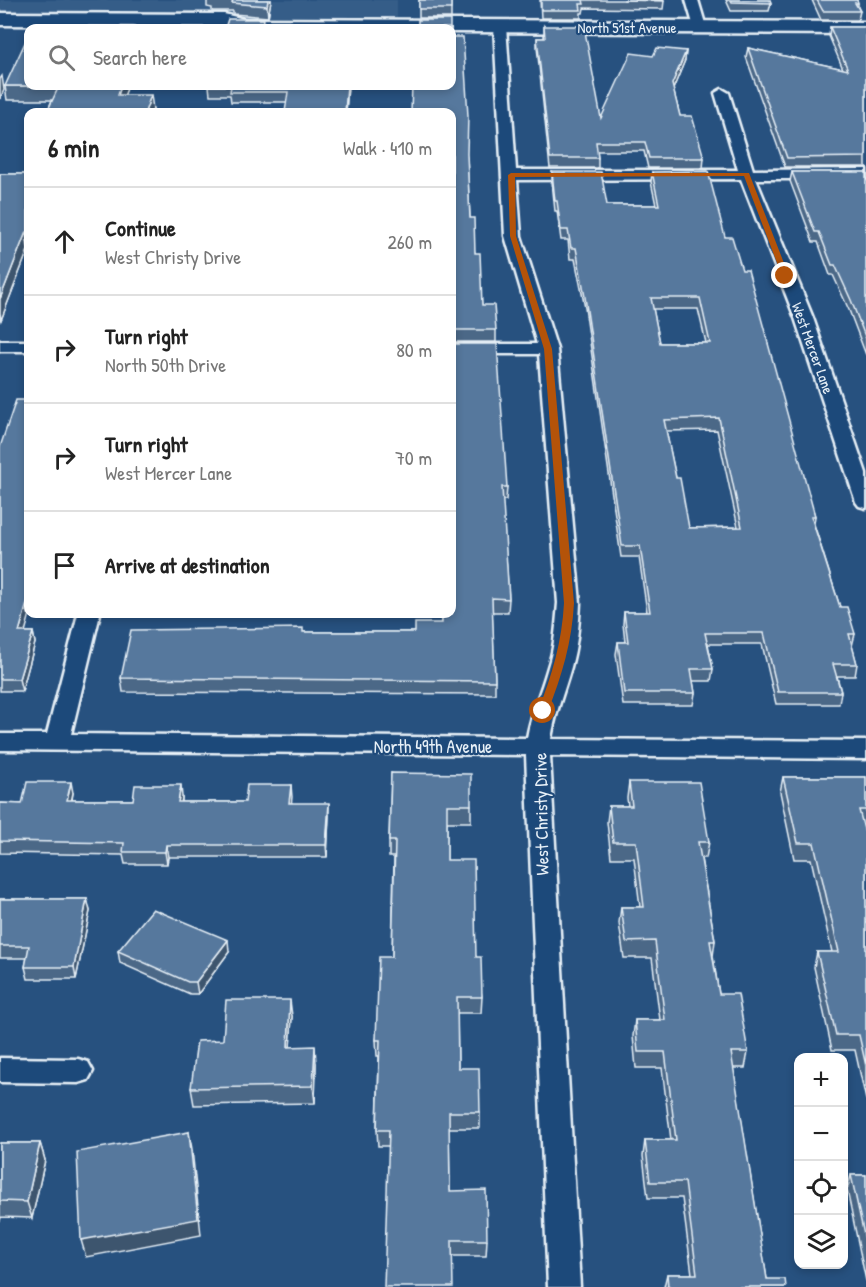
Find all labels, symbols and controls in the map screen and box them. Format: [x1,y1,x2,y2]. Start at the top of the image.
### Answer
street label: North 51st Avenue [578,17,676,38]
search box [24,24,456,90]
icon: search [45,41,78,74]
text: Search here [93,42,187,72]
text: 6 min [48,130,100,165]
text: Walk · 410 m [343,134,432,161]
text: Continue [105,213,176,243]
icon: ahead [48,225,81,258]
text: 260 m [388,228,432,255]
text: West Christy Drive [105,243,241,270]
route end [771,262,797,288]
street label: West Mercer Lane [787,300,839,396]
text: Turn right [105,321,188,351]
icon: right [48,333,81,366]
text: 80 m [396,336,432,363]
text: North 50th Drive [105,351,226,378]
text: Turn right [105,429,188,459]
icon: right [48,441,81,474]
text: 70 m [395,444,432,471]
text: West Mercer Lane [105,459,232,486]
icon: arrive [48,549,81,582]
text: Arrive at destination [105,550,270,580]
route start [529,697,555,723]
street label: North 49th Avenue [374,734,492,759]
street label: West Christy Drive [527,752,555,876]
map controls [794,1053,848,1269]
button: + [794,1053,848,1107]
button: − [794,1107,848,1161]
button: locate [794,1161,848,1215]
button: layers [794,1215,848,1269]

